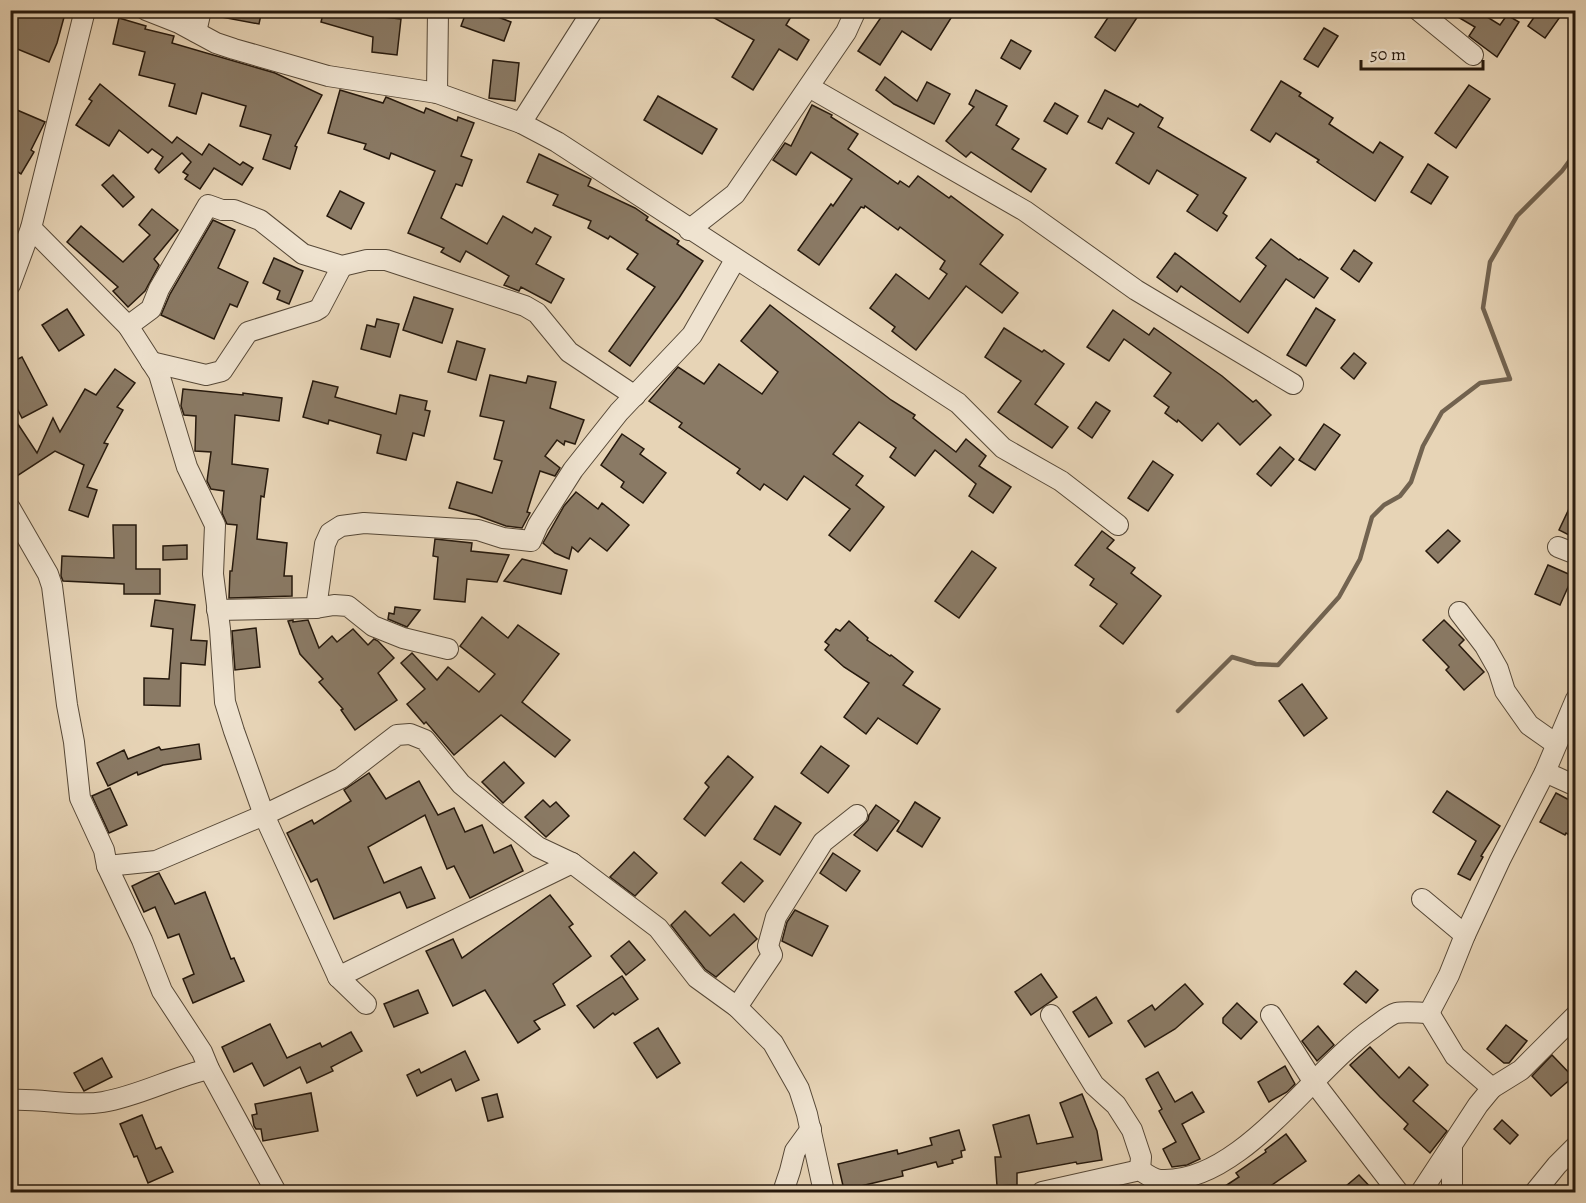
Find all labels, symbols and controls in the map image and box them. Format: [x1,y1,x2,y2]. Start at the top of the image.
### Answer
scale bar [1361,33,1482,71]
text: 50 m [1370,42,1406,66]

